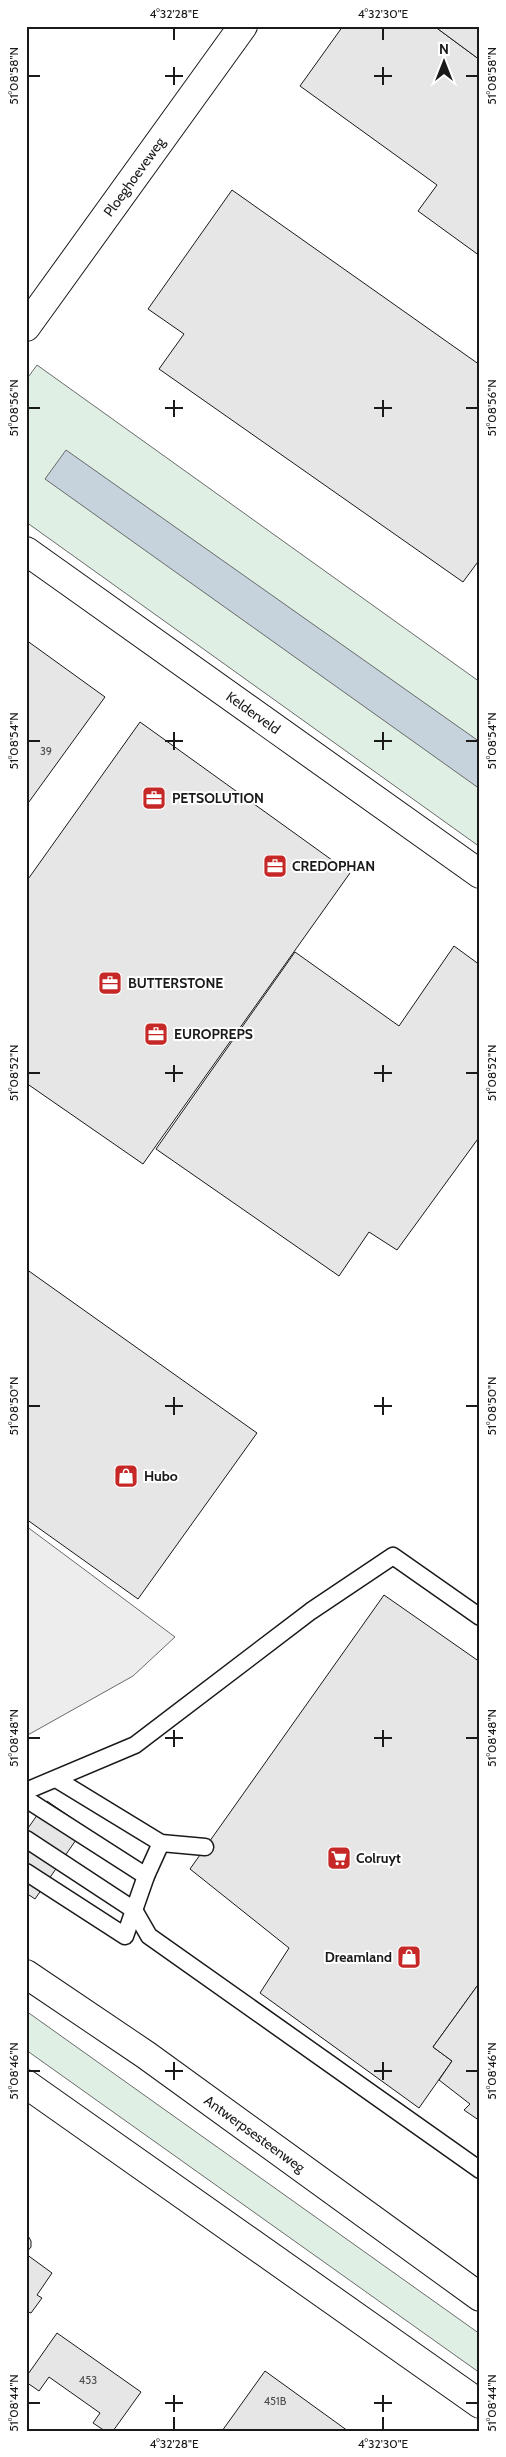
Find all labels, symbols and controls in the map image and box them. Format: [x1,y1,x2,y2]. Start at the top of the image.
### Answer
text: 4°32'28"E [149,6,199,21]
text: 4°32'30"E [358,6,409,21]
north arrow [418,38,468,88]
text: N [439,40,449,58]
text: 51°08'58"N [6,47,21,105]
text: 51°08'58"N [484,47,499,105]
street label: Ploeghoeveweg [100,133,169,220]
text: 51°08'56"N [6,379,21,437]
text: 51°08'56"N [484,379,499,437]
street label: Kelderveld [223,687,284,738]
text: 51°08'54"N [6,712,21,770]
text: 51°08'54"N [484,712,499,770]
house number: 39 [40,744,52,758]
office icon: PETSOLUTION [141,785,167,811]
place label: PETSOLUTION [172,789,264,807]
office icon: CREDOPHAN [262,853,288,879]
place label: CREDOPHAN [292,857,375,875]
office icon: BUTTERSTONE [97,970,123,996]
place label: BUTTERSTONE [128,974,223,992]
office icon: EUROPREPS [143,1021,169,1047]
place label: EUROPREPS [174,1025,253,1043]
text: 51°08'52"N [6,1045,21,1101]
text: 51°08'52"N [484,1045,499,1101]
text: 51°08'50"N [6,1377,21,1435]
text: 51°08'50"N [484,1377,499,1435]
shop icon: Hubo [113,1463,139,1489]
place label: Hubo [144,1467,178,1485]
text: 51°08'48"N [6,1709,21,1767]
text: 51°08'48"N [484,1709,499,1767]
supermarket icon: Colruyt [326,1845,352,1871]
place label: Colruyt [356,1849,401,1867]
shop icon: Dreamland [396,1944,422,1970]
place label: Dreamland [325,1948,392,1966]
text: 51°08'46"N [6,2042,21,2100]
text: 51°08'46"N [484,2042,499,2100]
street label: Antwerpsesteenweg [201,2091,310,2177]
house number: 453 [79,2373,97,2387]
text: 51°08'44"N [6,2374,21,2432]
text: 51°08'44"N [484,2374,499,2432]
house number: 451B [264,2394,287,2408]
text: 4°32'28"E [149,2436,199,2451]
text: 4°32'30"E [358,2436,409,2451]

